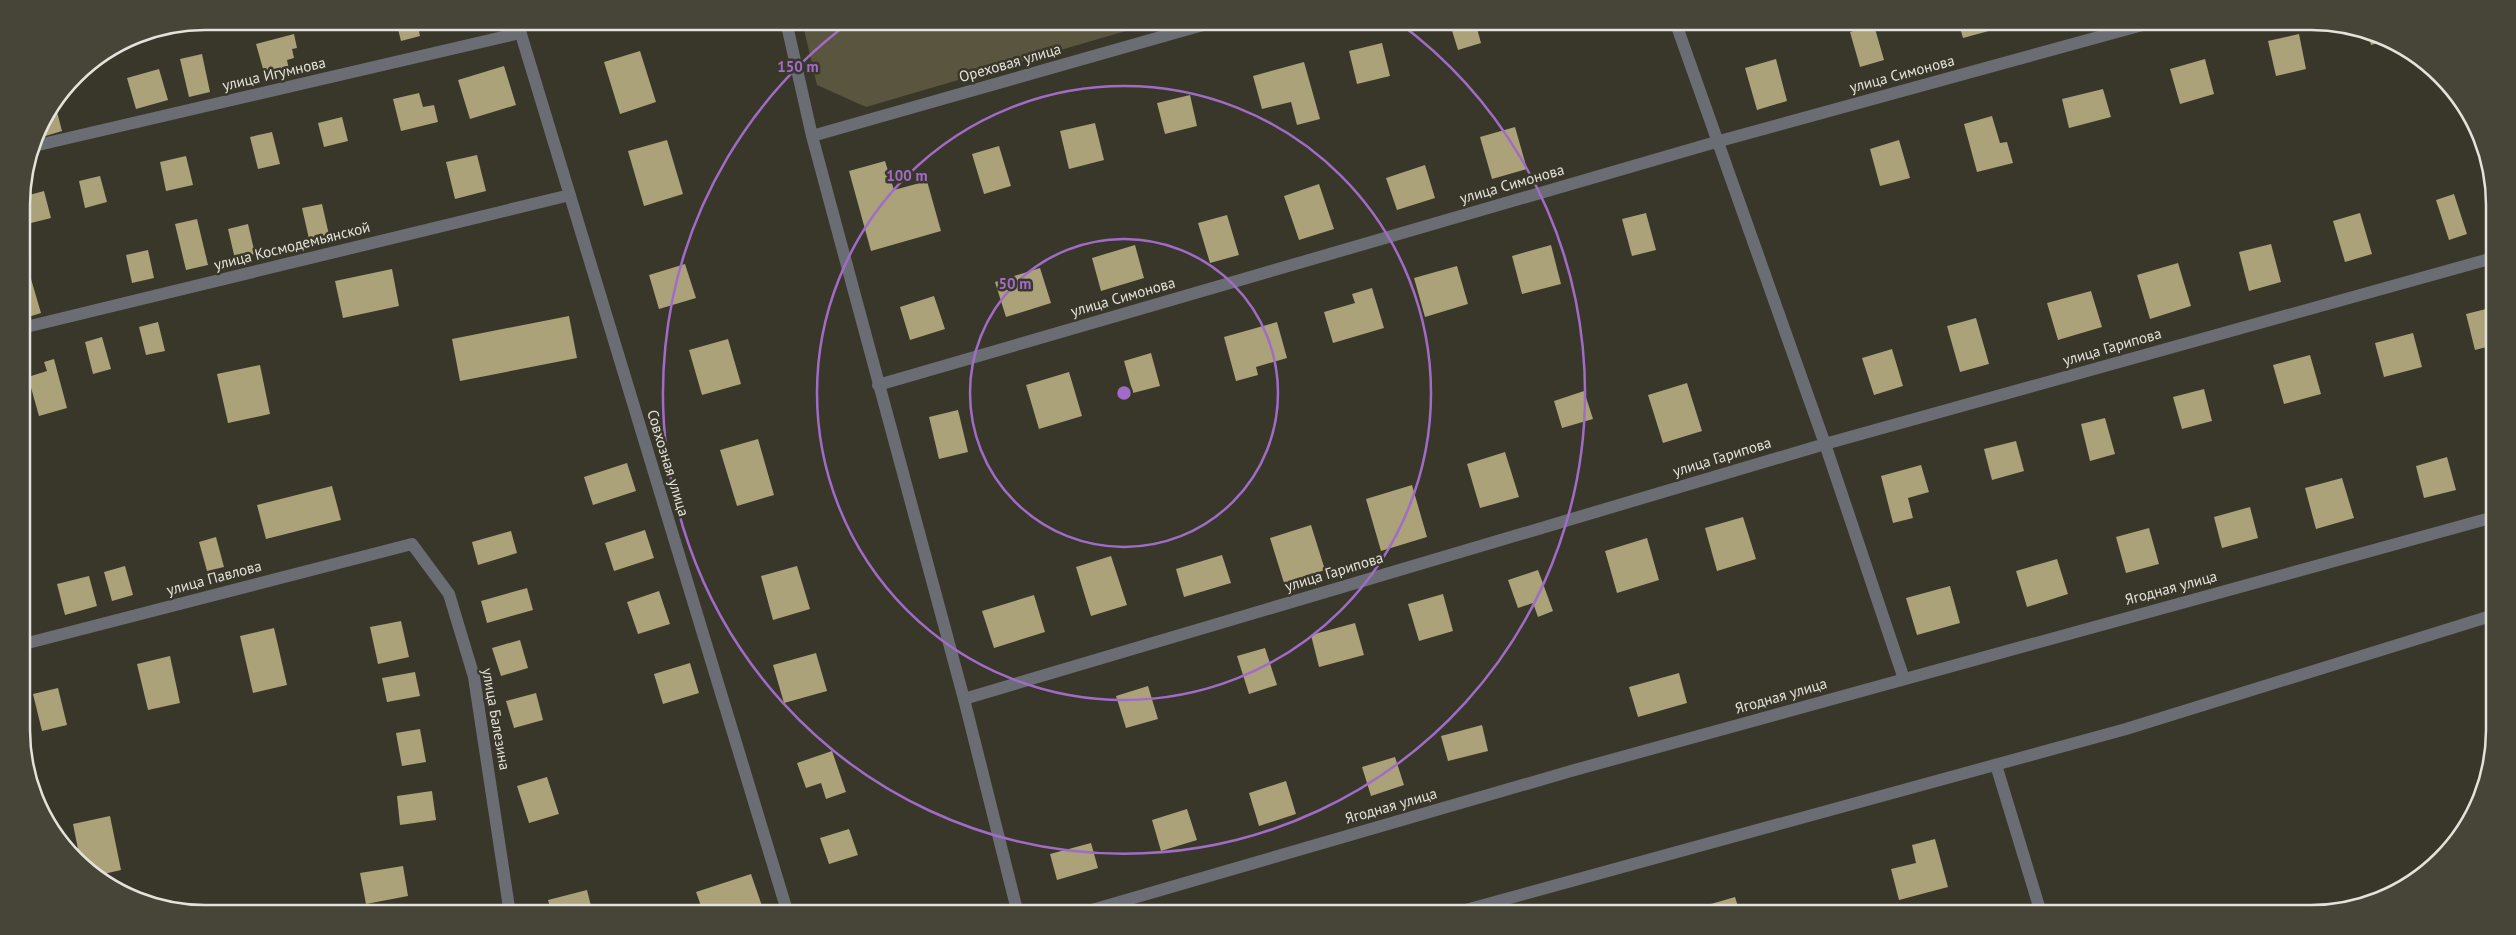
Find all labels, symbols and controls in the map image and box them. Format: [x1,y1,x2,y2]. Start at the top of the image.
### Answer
street label: Ореховая улица [957,39,1063,86]
street label: улица Симонова [1847,50,1956,97]
street label: улица Игумнова [220,52,328,95]
text: 150 m [777,57,819,76]
street label: улица Симонова [1457,160,1566,207]
text: 100 m [886,166,928,185]
street label: улица Космодемьянской [212,217,372,274]
street label: улица Симонова [1068,273,1177,320]
text: 50 m [999,274,1031,293]
street label: улица Гарипова [2060,323,2163,370]
centre of rings [1115,384,1133,402]
street label: Совхозная улица [643,407,694,518]
street label: улица Гарипова [1670,433,1773,481]
street label: улица Гарипова [1282,548,1385,596]
street label: улица Павлова [164,556,263,599]
street label: Ягодная улица [2123,566,2219,609]
street label: улица Балезина [478,666,515,771]
street label: Ягодная улица [1733,673,1829,718]
street label: Ягодная улица [1343,783,1439,828]

